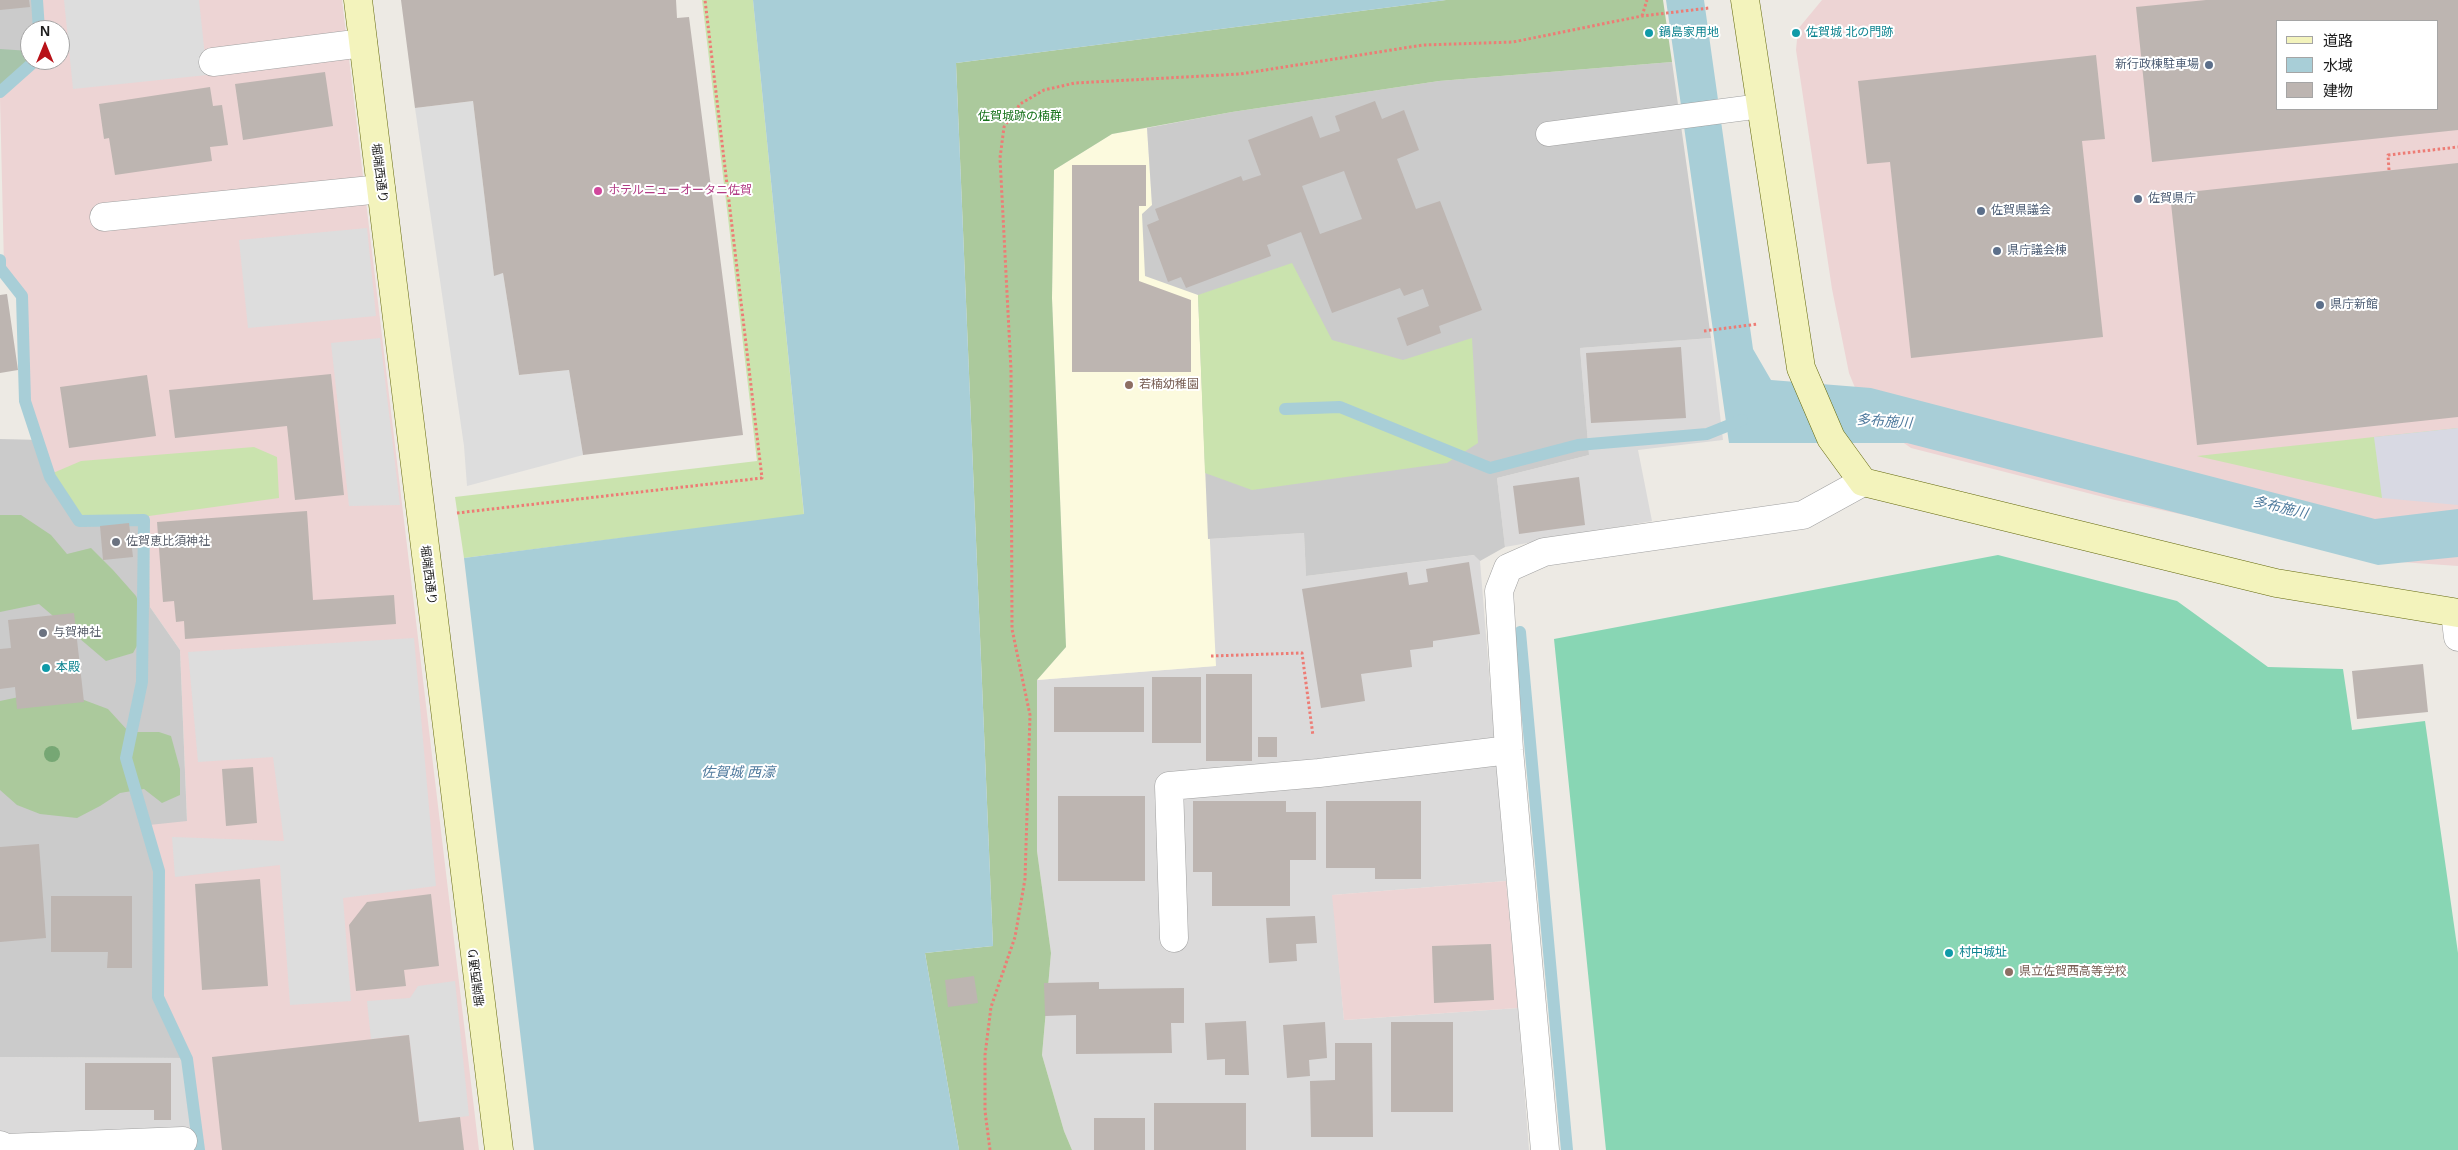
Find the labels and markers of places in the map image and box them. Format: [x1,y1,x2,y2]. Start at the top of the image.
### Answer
place label: 鍋島家用地 [1659,26,1719,40]
place label: 佐賀城 北の門跡 [1806,26,1893,40]
marker: 鍋島家用地 [1643,27,1655,39]
marker: 佐賀城 北の門跡 [1790,27,1802,39]
place label: 新行政棟駐車場 [2115,58,2199,72]
marker: 新行政棟駐車場 [2203,59,2215,71]
place label: ホテルニューオータニ佐賀 [608,184,752,198]
marker: ホテルニューオータニ佐賀 [592,185,604,197]
place label: 佐賀県庁 [2148,192,2196,206]
marker: 佐賀県庁 [2132,193,2144,205]
place label: 佐賀県議会 [1991,204,2051,218]
marker: 佐賀県議会 [1975,205,1987,217]
place label: 県庁議会棟 [2007,244,2067,258]
marker: 県庁議会棟 [1991,245,2003,257]
place label: 県庁新館 [2330,298,2378,312]
marker: 県庁新館 [2314,299,2326,311]
place label: 若楠幼稚園 [1139,378,1199,392]
marker: 若楠幼稚園 [1123,379,1135,391]
place label: 佐賀恵比須神社 [126,535,210,549]
marker: 佐賀恵比須神社 [110,536,122,548]
place label: 与賀神社 [53,626,101,640]
marker: 与賀神社 [37,627,49,639]
place label: 本殿 [56,661,80,675]
marker: 本殿 [40,662,52,674]
place label: 村中城址 [1959,946,2007,960]
marker: 村中城址 [1943,947,1955,959]
place label: 県立佐賀西高等学校 [2019,965,2127,979]
marker: 県立佐賀西高等学校 [2003,966,2015,978]

